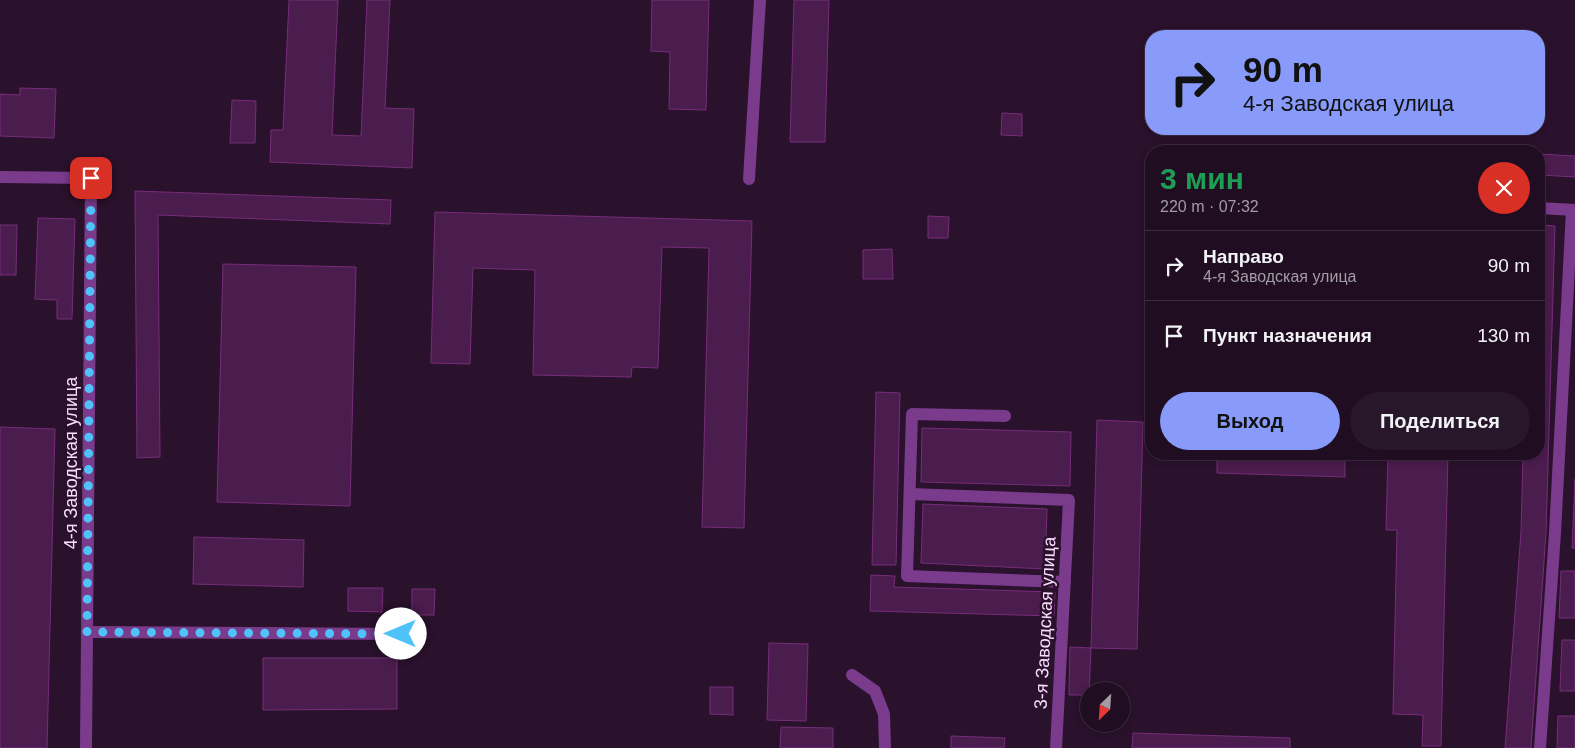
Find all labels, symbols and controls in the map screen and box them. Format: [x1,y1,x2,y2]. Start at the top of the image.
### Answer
icon: right [1160,50,1225,115]
text: 90 m [1243,50,1323,89]
text: 4-я Заводская улица [1243,91,1454,116]
pin [70,157,112,199]
text: 3 мин [1160,162,1244,195]
button: close [1478,162,1530,214]
icon: arrive [77,164,105,192]
text: 220 m · 07:32 [1160,198,1259,215]
text: Направо [1203,246,1284,267]
icon: right [1160,252,1188,280]
text: 90 m [1488,255,1530,276]
text: 4-я Заводская улица [1203,268,1356,285]
icon: arrive [1160,322,1188,350]
text: Пункт назначения [1203,325,1372,346]
text: 130 m [1477,325,1530,346]
street label: 4-я Заводская улица [61,376,81,549]
button: Выход [1160,392,1340,450]
button: Поделиться [1350,392,1530,450]
street label: 3-я Заводская улица [1030,535,1060,710]
position arrow [374,607,426,659]
north arrow [1080,682,1130,732]
map controls [1080,682,1130,732]

